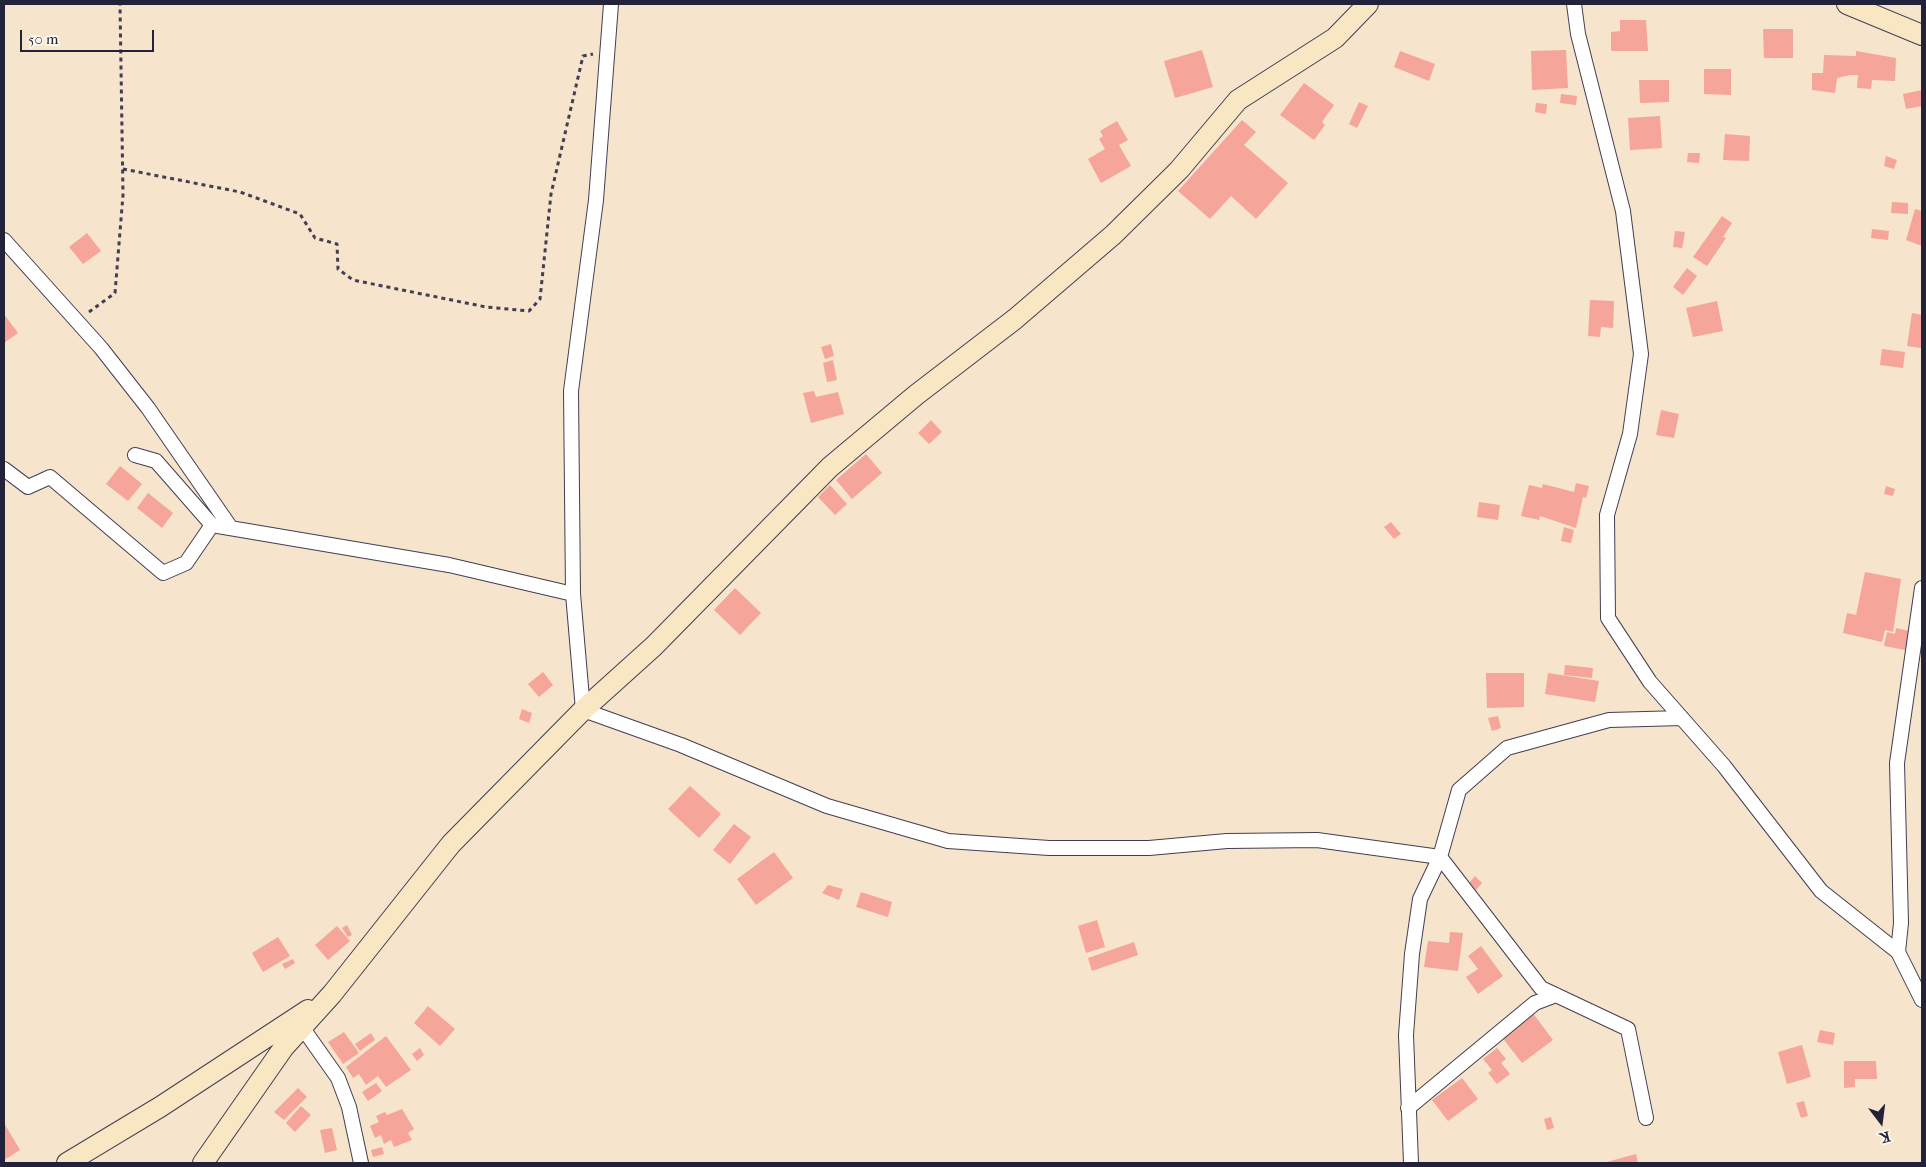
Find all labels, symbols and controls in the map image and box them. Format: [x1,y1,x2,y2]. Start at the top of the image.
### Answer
scale bar [22,20,156,52]
text: 50 m [28,30,58,48]
north arrow [1856,1097,1906,1147]
text: K [1878,1127,1892,1147]

